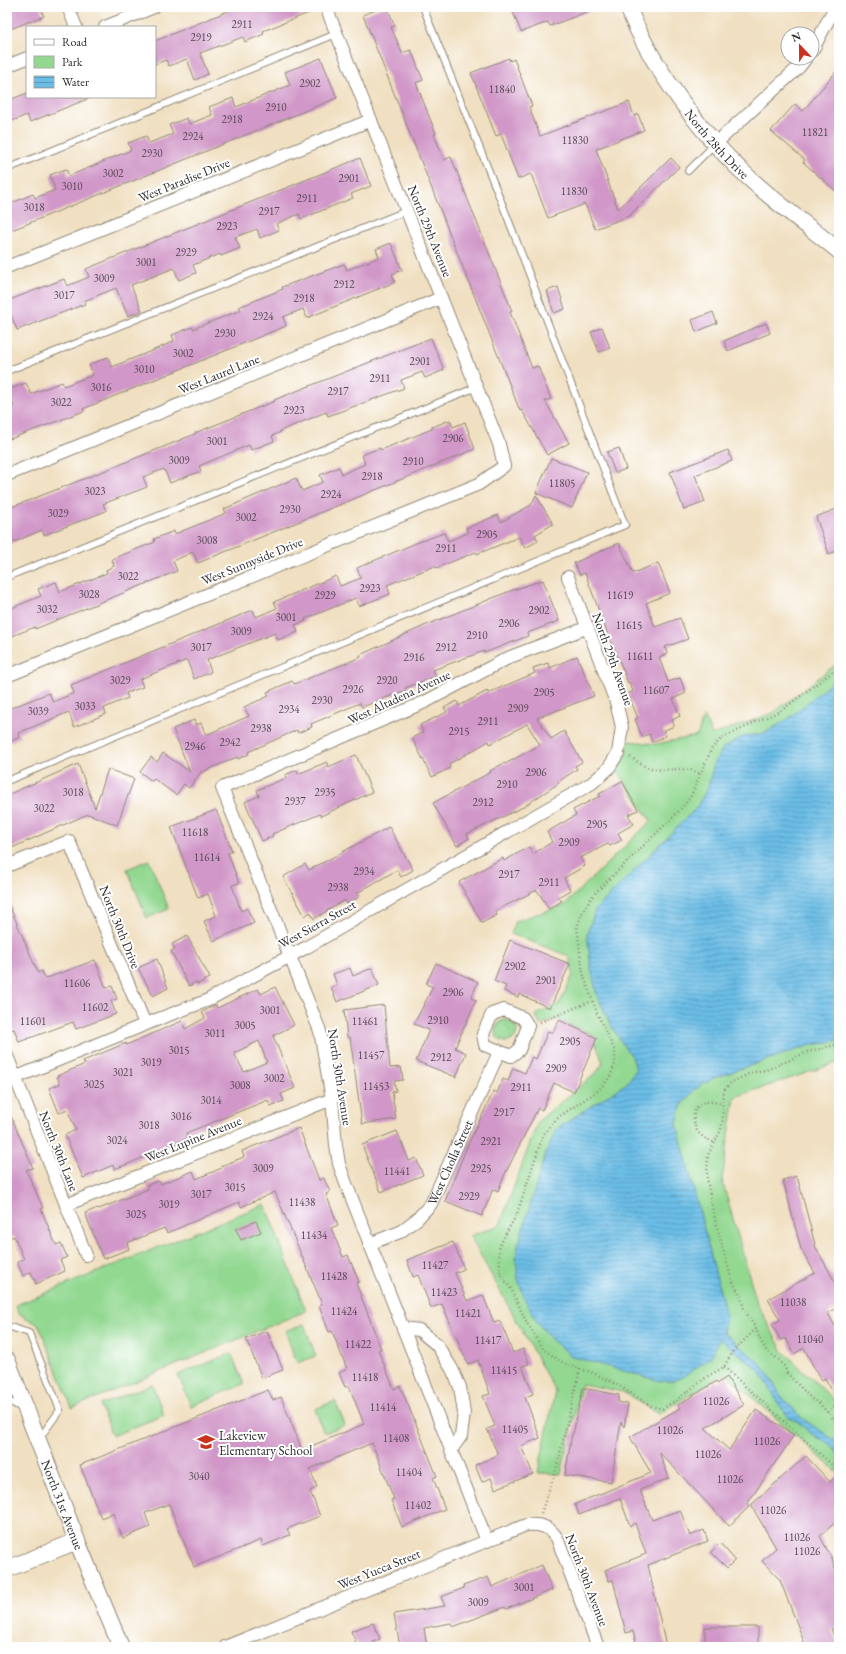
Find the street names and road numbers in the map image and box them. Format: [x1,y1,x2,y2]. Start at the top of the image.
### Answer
street label: North 28th Drive [681,105,753,182]
street label: West Paradise Drive [136,154,232,206]
street label: North 29th Avenue [404,183,456,279]
street label: West Laurel Lane [176,350,262,398]
street label: West Sunnyside Drive [199,533,305,589]
street label: North 29th Avenue [588,610,638,708]
street label: West Altadena Avenue [345,666,453,728]
street label: North 30th Drive [96,883,144,971]
street label: West Sierra Street [275,896,359,952]
street label: North 30th Avenue [324,1027,356,1127]
street label: North 30th Lane [35,1108,83,1194]
street label: West Lupine Avenue [142,1112,244,1166]
street label: West Cholla Street [423,1117,476,1207]
street label: North 31st Avenue [38,1457,88,1552]
street label: North 30th Avenue [562,1531,612,1629]
street label: West Yucca Street [335,1545,423,1593]

